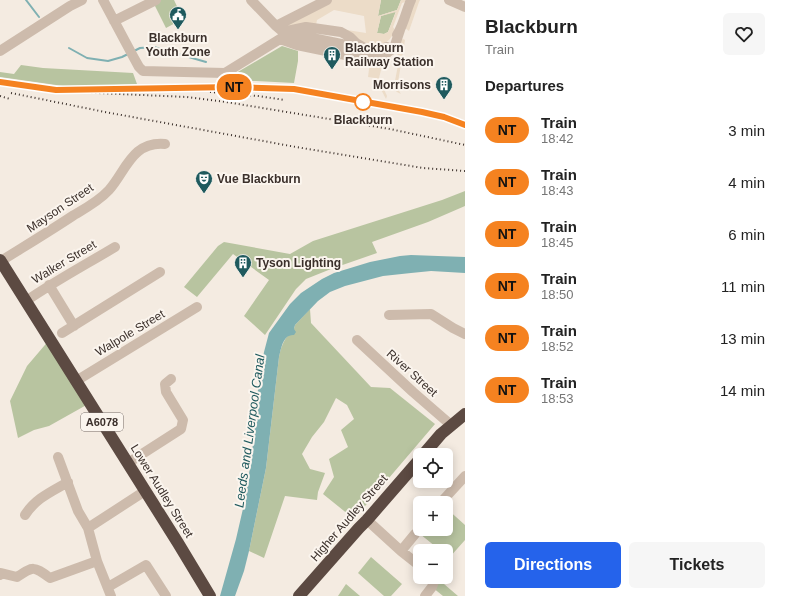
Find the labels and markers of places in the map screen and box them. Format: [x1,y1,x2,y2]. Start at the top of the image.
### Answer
public building icon: Blackburn Youth Zone [168,5,188,30]
place label: Blackburn Youth Zone [145,31,211,59]
place label: Blackburn Railway Station [345,41,434,69]
building icon: Blackburn Railway Station [322,45,342,70]
building icon: Morrisons [434,75,454,100]
place label: Morrisons [373,78,431,92]
marker: Blackburn [354,93,372,111]
place label: Blackburn [334,113,392,127]
theatre icon: Vue Blackburn [194,169,214,194]
place label: Vue Blackburn [217,172,301,186]
building icon: Tyson Lighting [233,253,253,278]
place label: Tyson Lighting [256,256,341,270]

